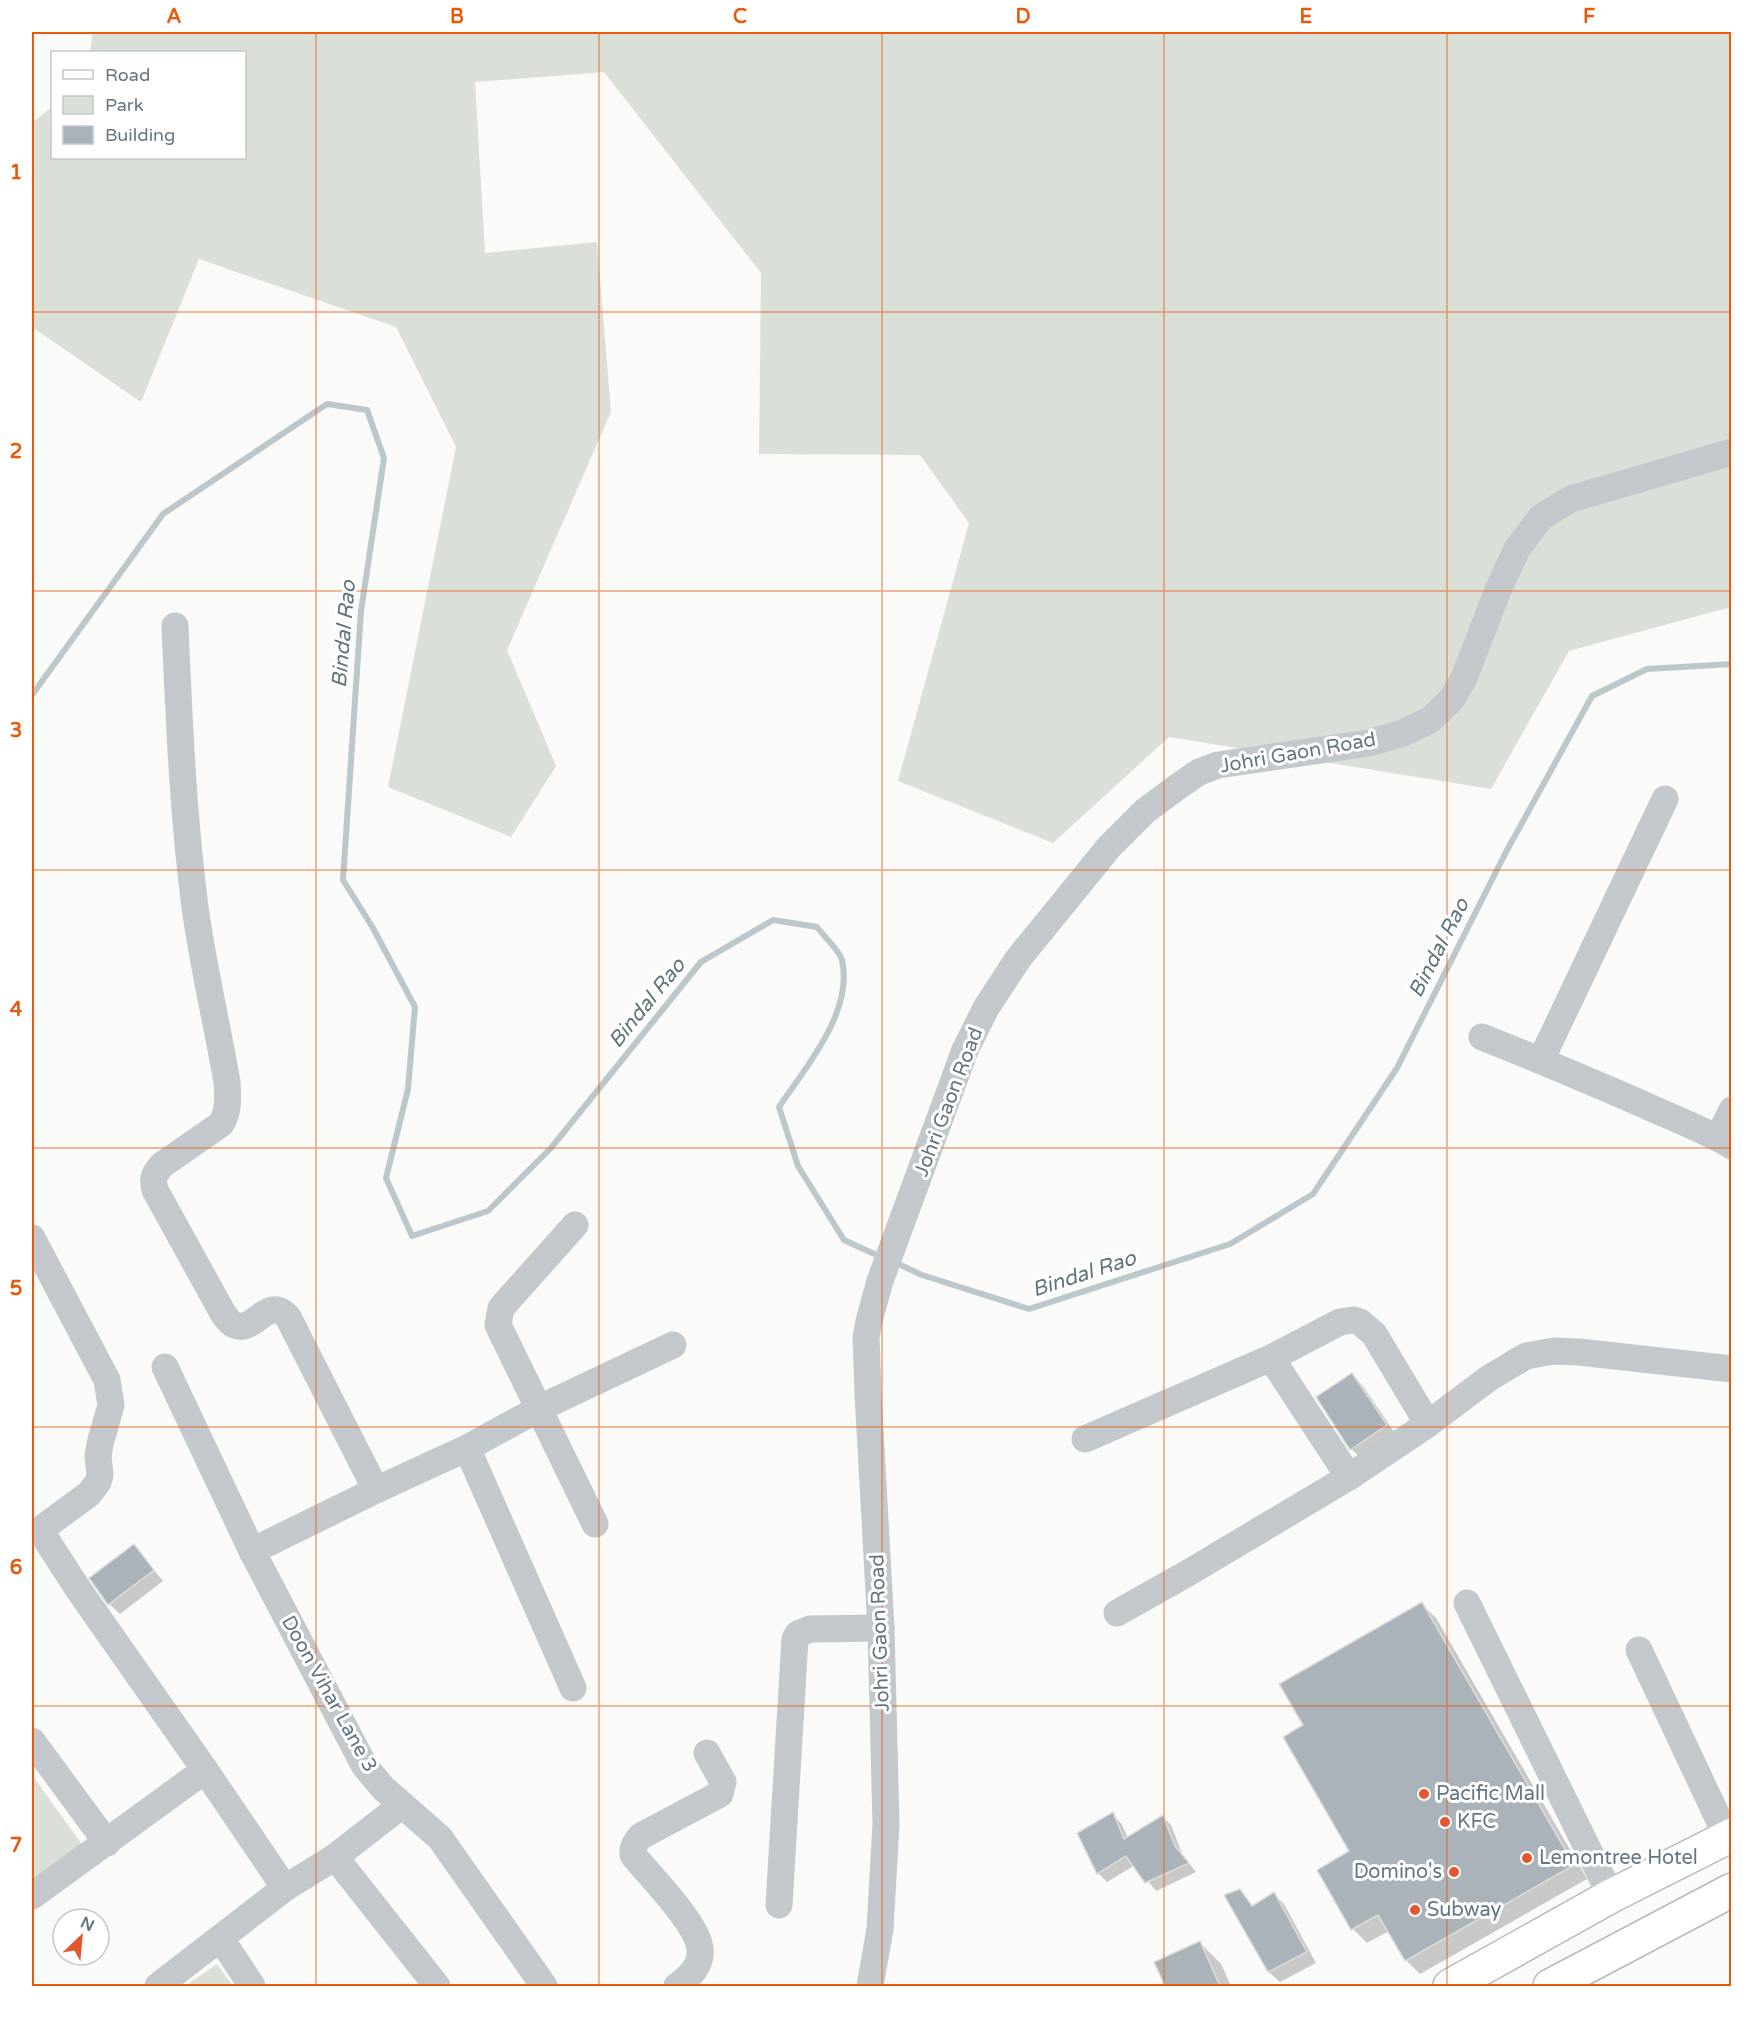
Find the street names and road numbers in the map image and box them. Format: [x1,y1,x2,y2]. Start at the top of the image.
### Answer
street label: Johri Gaon Road [1218,727,1378,779]
street label: Johri Gaon Road [910,1024,988,1180]
street label: Johri Gaon Road [865,1554,895,1712]
street label: Doon Vihar Lane 3 [276,1612,382,1776]

